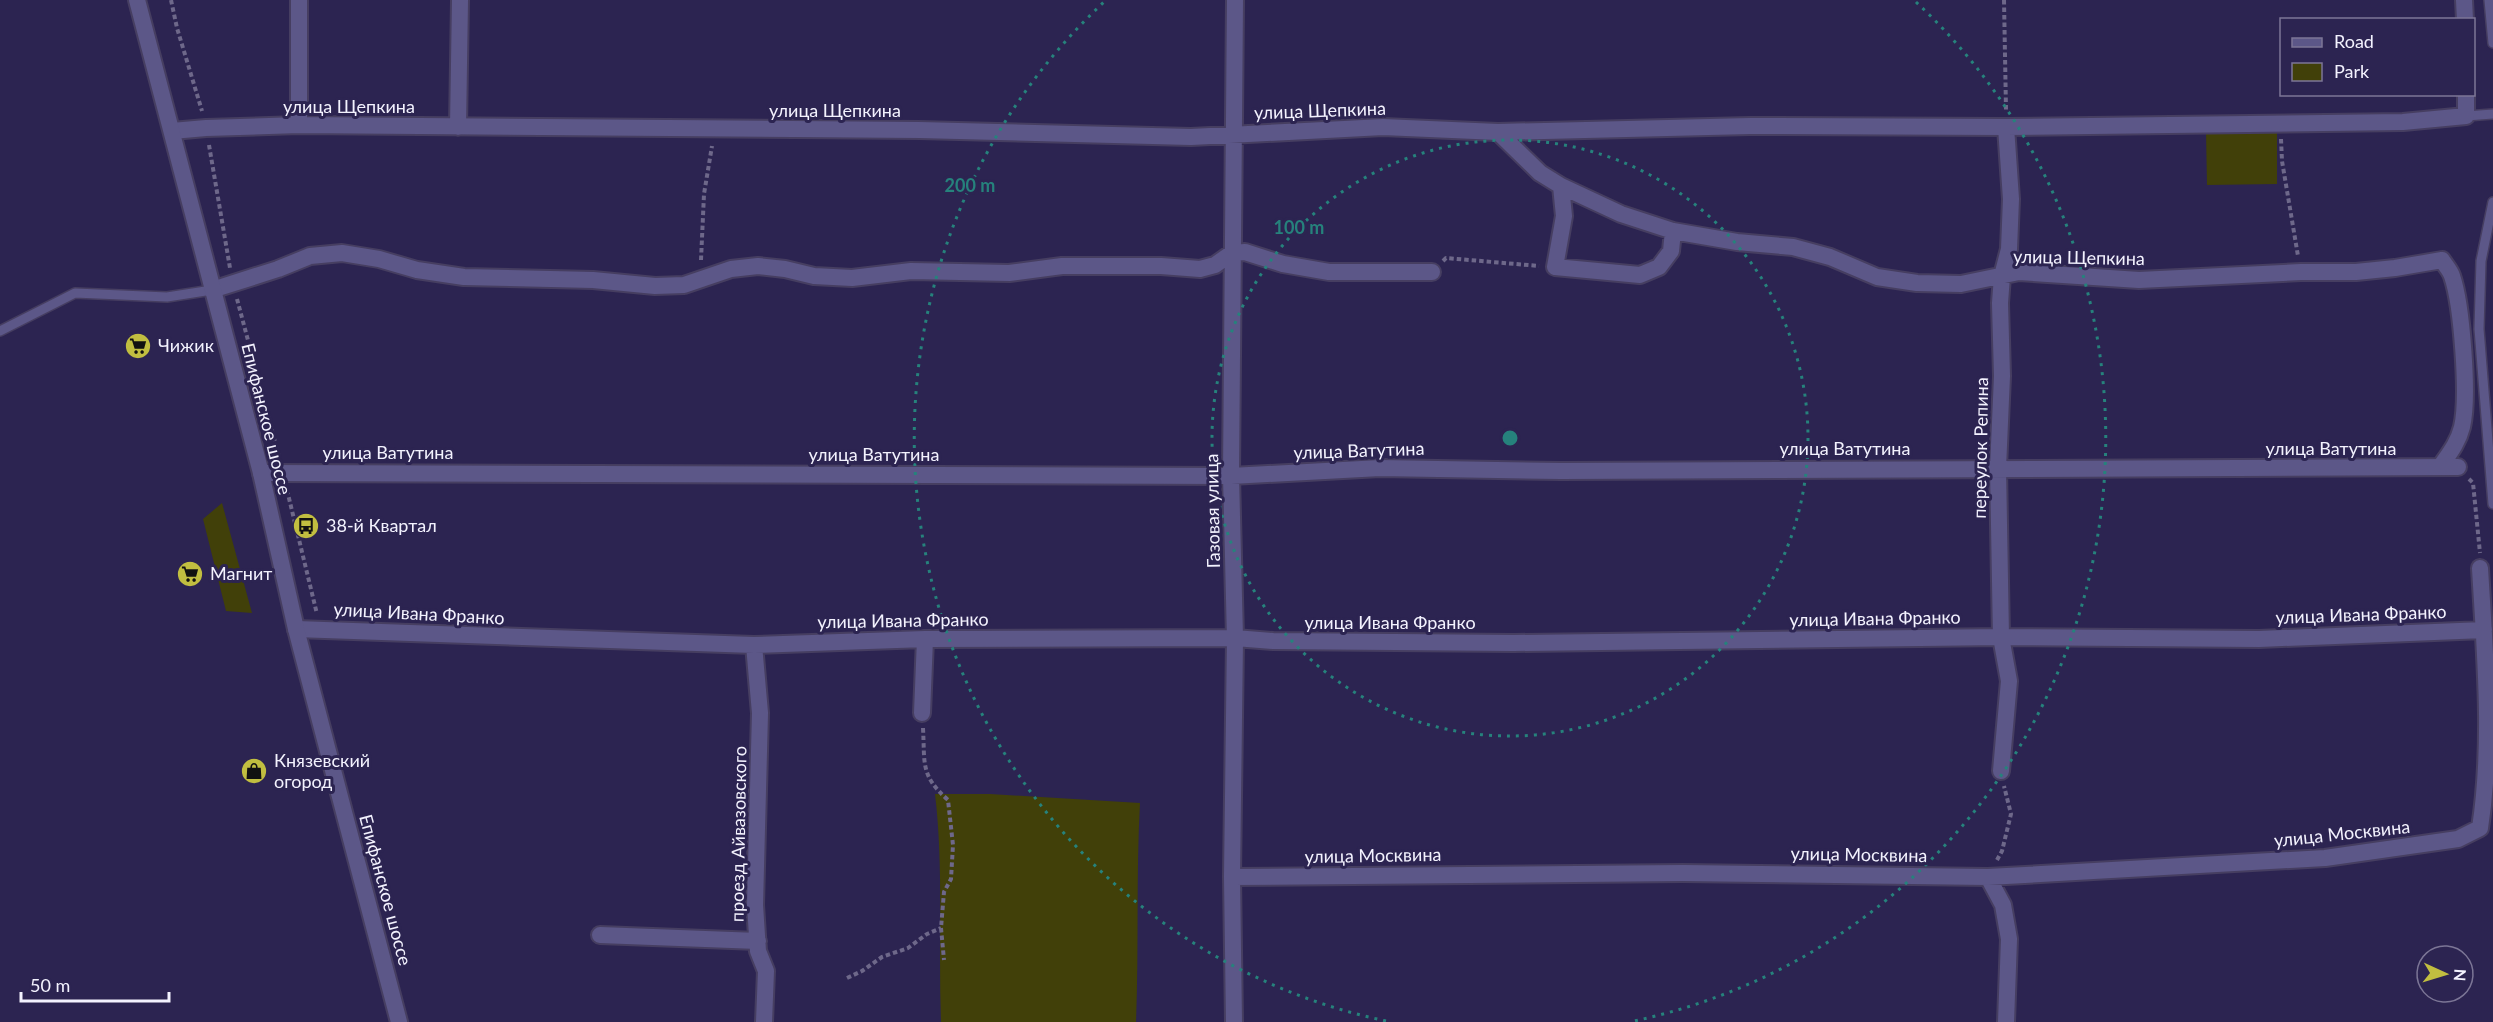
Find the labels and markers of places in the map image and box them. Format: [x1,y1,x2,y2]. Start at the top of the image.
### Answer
supermarket icon: Чижик [123,331,153,361]
place label: Чижик [158,334,215,356]
centre of rings [1500,428,1520,448]
bus stop icon: 38-й Квартал [291,511,321,541]
place label: 38-й Квартал [326,514,437,536]
supermarket icon: Магнит [175,559,205,589]
place label: Магнит [210,562,272,584]
place label: Князевский огород [274,749,370,792]
shop icon: Князевский огород [239,756,269,786]

